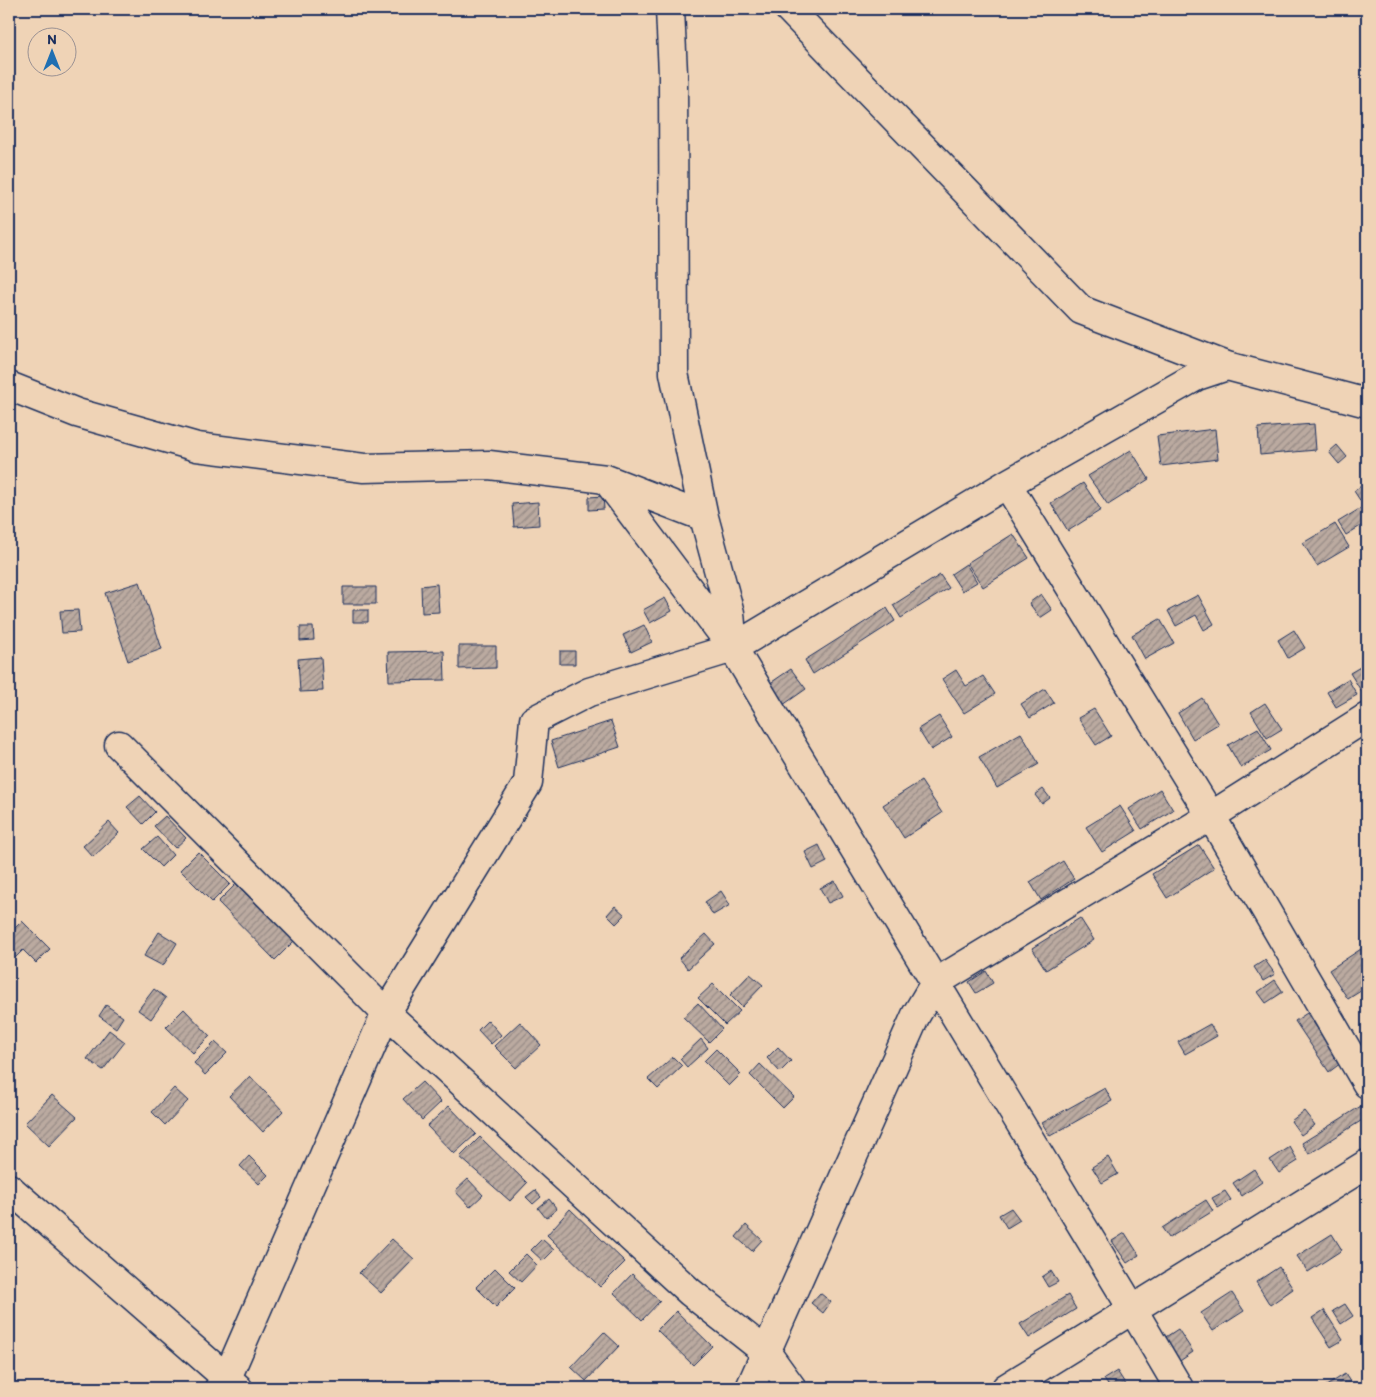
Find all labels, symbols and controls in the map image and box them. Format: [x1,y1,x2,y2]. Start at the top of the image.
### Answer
north arrow [28,28,78,78]
text: N [47,31,57,48]

